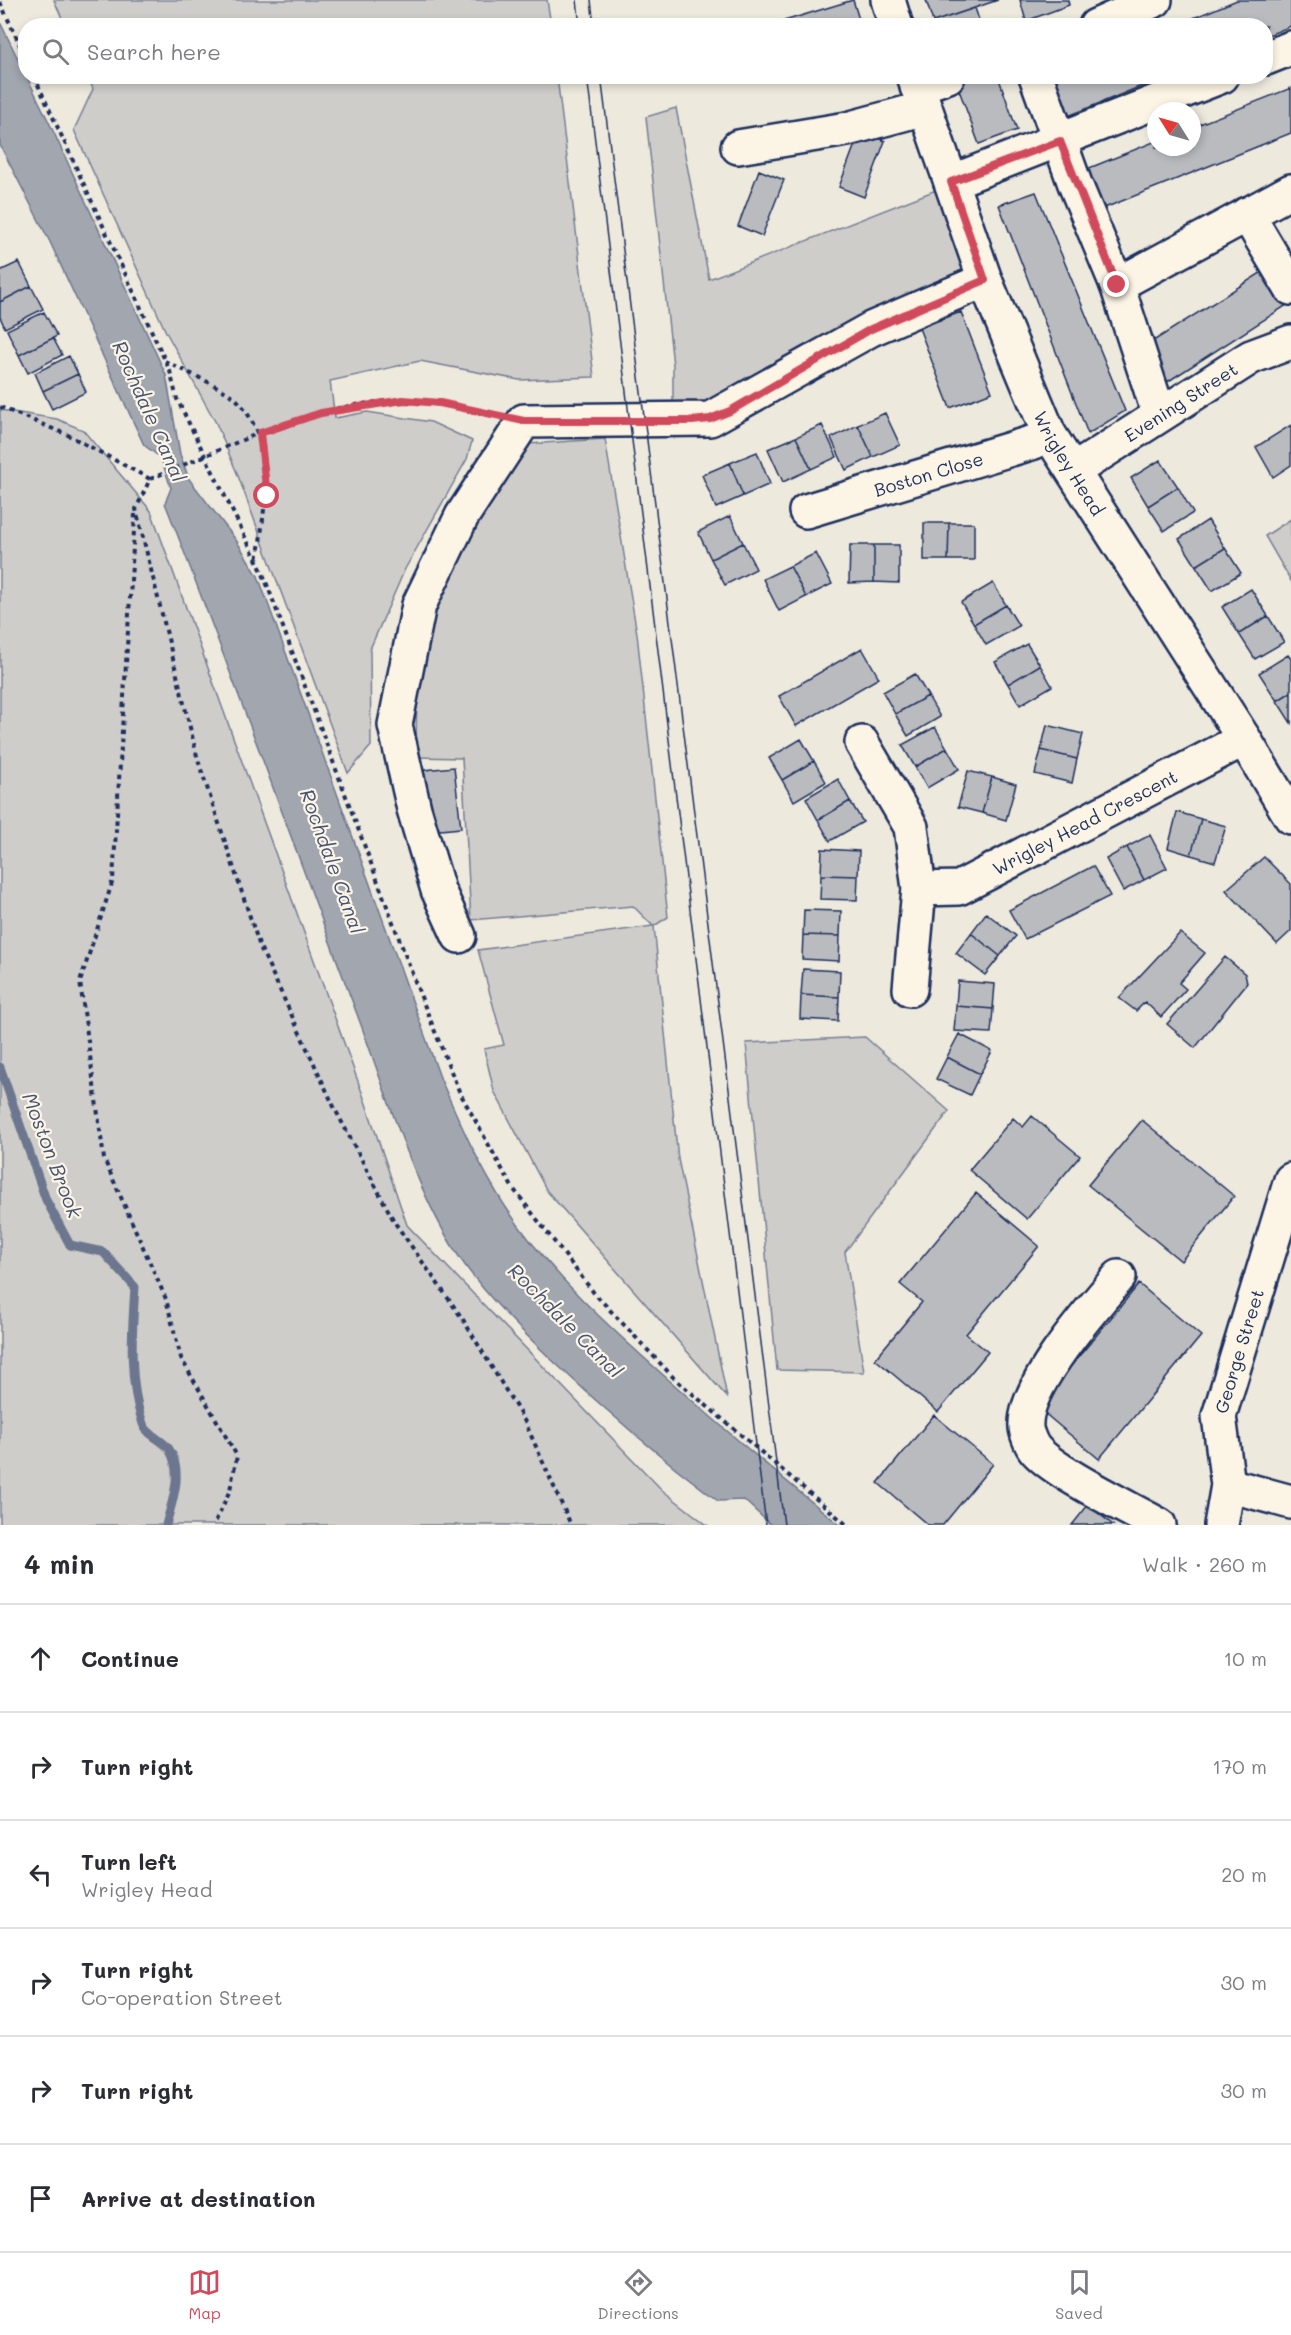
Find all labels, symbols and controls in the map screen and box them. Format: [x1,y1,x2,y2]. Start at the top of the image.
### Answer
search box [18,18,1273,84]
icon: search [39,35,72,68]
text: Search here [87,37,221,66]
north arrow [1147,102,1201,156]
route end [1103,271,1129,297]
water label: Rochdale Canal [107,336,193,486]
street label: Evening Street [1120,357,1242,447]
street label: Wrigley Head [1029,407,1110,520]
street label: Boston Close [871,446,986,502]
route start [253,482,279,508]
street label: Wrigley Head Crescent [988,764,1181,880]
water label: Rochdale Canal [295,785,371,937]
water label: Moston Brook [17,1089,89,1222]
water label: Rochdale Canal [503,1257,629,1383]
street label: George Street [1208,1286,1269,1416]
text: 4 min [24,1547,94,1581]
text: Walk · 260 m [1142,1551,1267,1577]
icon: ahead [24,1642,57,1675]
text: Continue [81,1644,179,1673]
text: 10 m [1223,1645,1267,1671]
icon: right [24,1750,57,1783]
text: Turn right [81,1752,193,1781]
text: 170 m [1212,1753,1267,1779]
text: Turn left [81,1847,177,1876]
icon: left [24,1858,57,1891]
text: 20 m [1221,1861,1267,1887]
text: Wrigley Head [81,1876,212,1902]
text: Turn right [81,1955,193,1984]
icon: right [24,1966,57,1999]
text: 30 m [1221,1969,1267,1995]
text: Co-operation Street [81,1984,283,2010]
icon: right [24,2074,57,2107]
text: Turn right [81,2076,193,2105]
text: 30 m [1221,2077,1267,2103]
icon: arrive [24,2182,57,2215]
text: Arrive at destination [81,2184,316,2213]
tab: Map [188,2266,221,2323]
tab: Directions [598,2266,679,2323]
tab: Saved [1055,2266,1103,2323]

